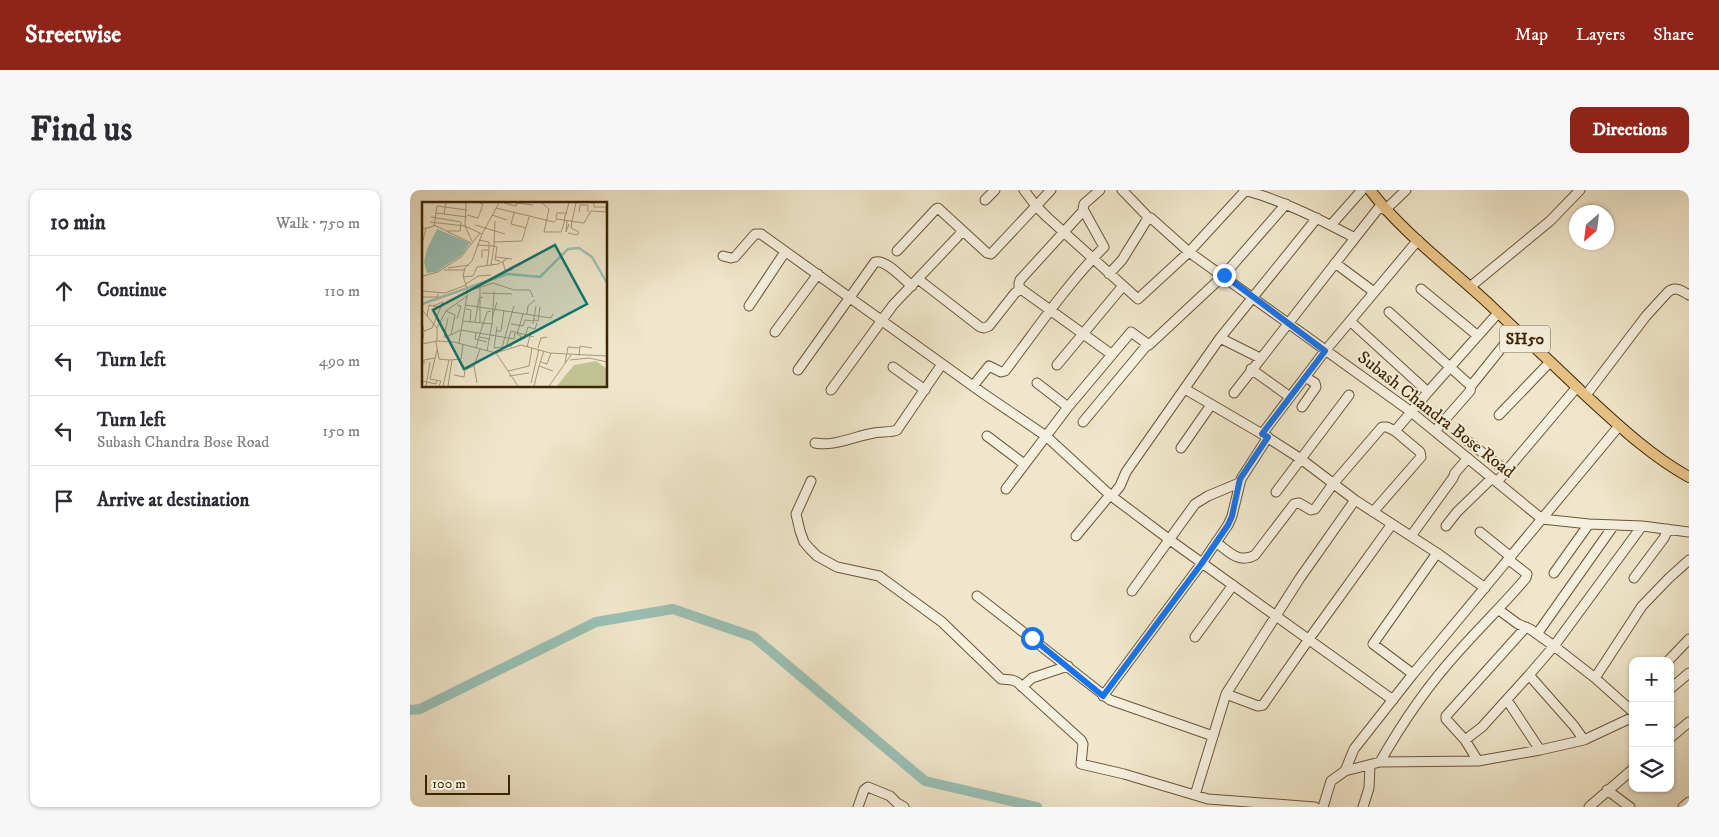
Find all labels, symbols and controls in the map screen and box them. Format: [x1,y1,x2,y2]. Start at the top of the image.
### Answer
text: Streetwise [25,20,121,50]
text: Map [1515,24,1548,46]
text: Layers [1576,24,1625,46]
text: Share [1653,24,1694,46]
button: Directions [1570,107,1689,153]
text: Find us [30,108,132,152]
inset map [422,202,608,388]
north arrow [1569,205,1614,250]
text: 10 min [50,210,106,236]
text: Walk · 750 m [276,213,360,233]
route end [1213,264,1236,287]
icon: ahead [50,277,78,305]
text: Continue [97,279,167,302]
text: 110 m [324,281,360,301]
road number: SH50 [1500,326,1550,352]
icon: left [50,347,78,375]
street label: Subash Chandra Bose Road [1353,347,1519,483]
text: Turn left [97,349,166,372]
text: 490 m [319,351,360,371]
text: Turn left [97,409,166,432]
icon: left [50,417,78,445]
text: 150 m [322,421,360,441]
text: Subash Chandra Bose Road [97,432,269,452]
icon: arrive [50,487,78,515]
text: Arrive at destination [97,489,249,512]
route start [1021,627,1044,650]
map controls [1629,657,1674,792]
button: + [1629,657,1674,702]
button: − [1629,702,1674,747]
button: layers [1629,747,1674,792]
scale bar [425,772,510,795]
text: 100 m [432,775,466,793]

